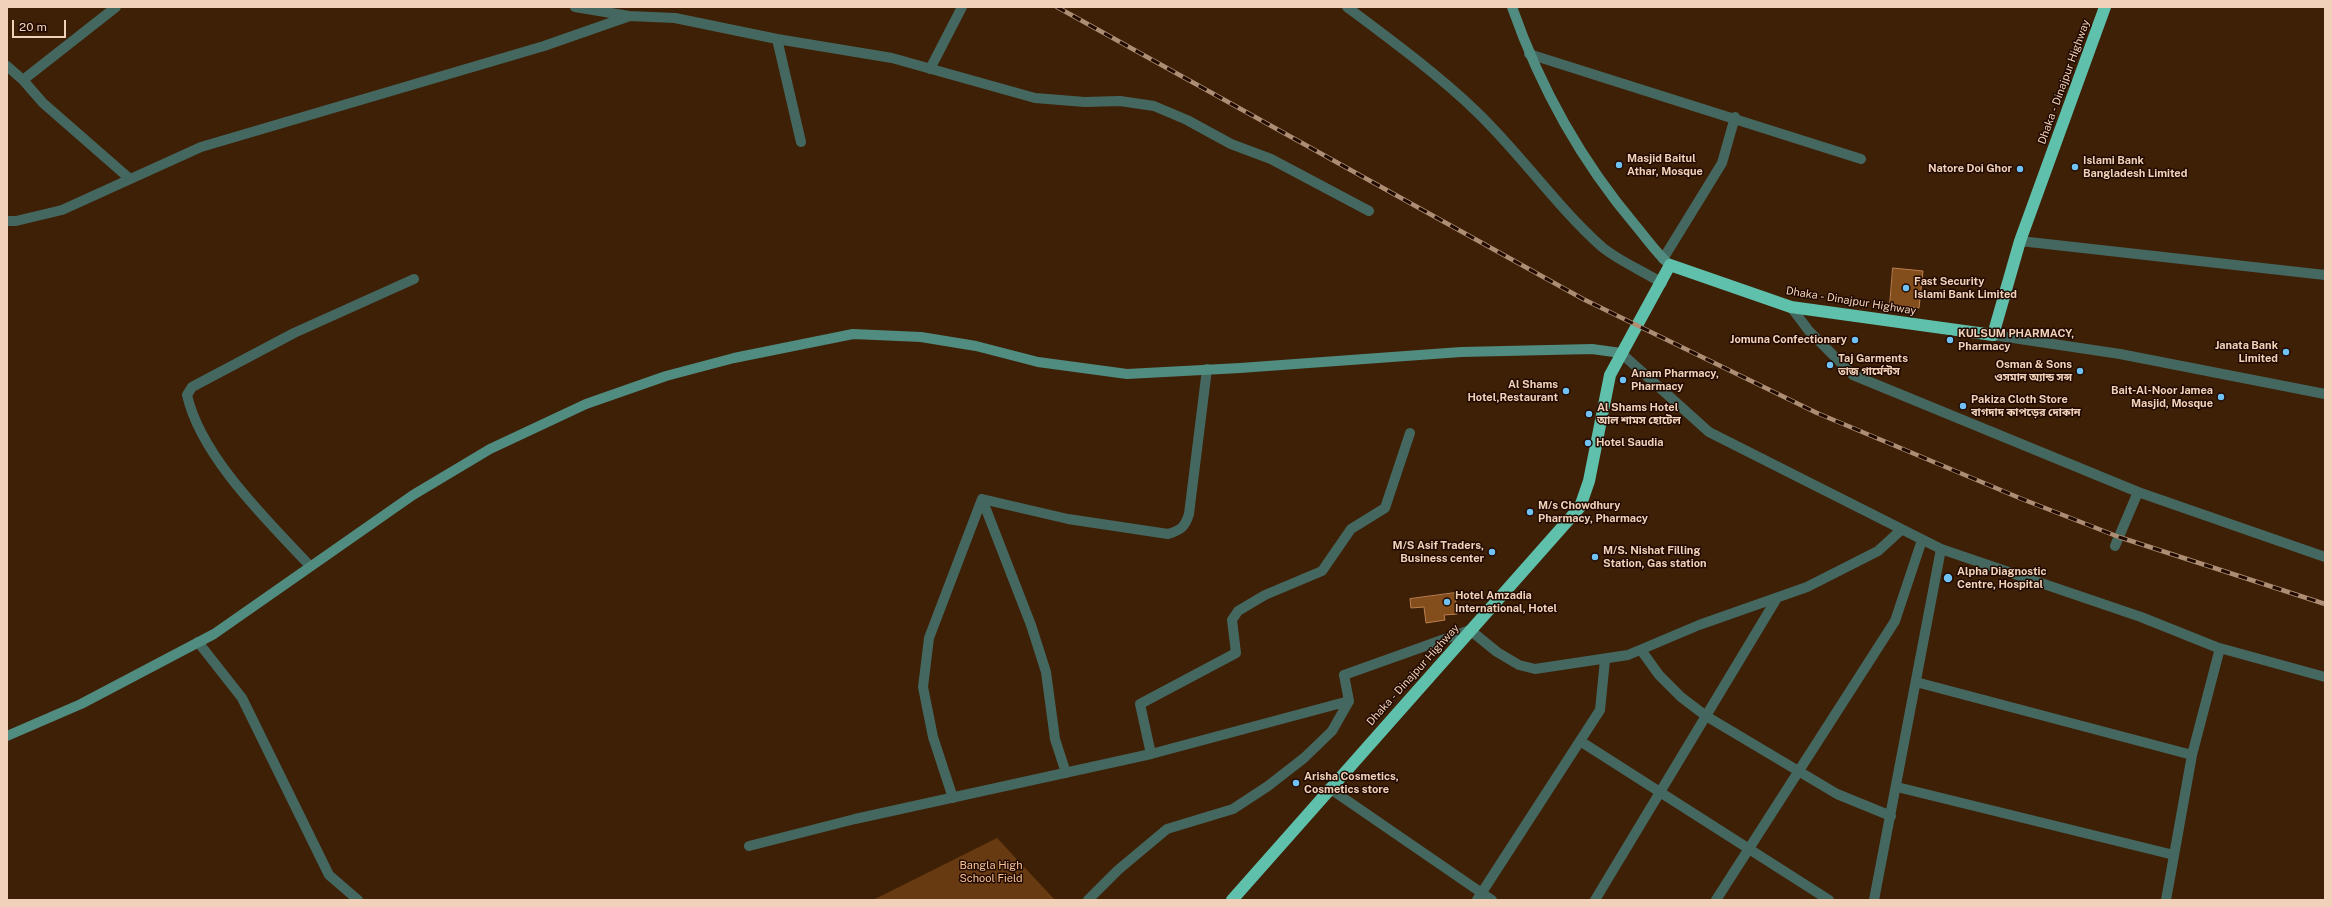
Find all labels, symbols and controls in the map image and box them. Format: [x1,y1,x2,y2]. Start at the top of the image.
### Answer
scale bar [14,12,68,38]
street label: Dhaka - Dinajpur Highway [2035,18,2093,146]
text: 20 m [19,20,47,34]
place label: Masjid Baitul Athar, Mosque [1627,152,1703,178]
place label: Islami Bank Bangladesh Limited [2083,154,2187,180]
marker: Masjid Baitul Athar, Mosque [1614,160,1624,170]
place label: Natore Doi Ghor [1928,162,2012,176]
marker: Islami Bank Bangladesh Limited [2070,162,2080,172]
marker: Natore Doi Ghor [2015,164,2025,174]
place label: Fast Security Islami Bank Limited [1914,275,2017,301]
marker: Fast Security Islami Bank Limited [1901,283,1911,293]
street label: Dhaka - Dinajpur Highway [1785,284,1917,318]
place label: KULSUM PHARMACY, Pharmacy [1958,327,2074,353]
place label: Jomuna Confectionary [1730,333,1847,347]
marker: Jomuna Confectionary [1850,335,1860,345]
marker: KULSUM PHARMACY, Pharmacy [1945,335,1955,345]
place label: Janata Bank Limited [2215,339,2278,365]
marker: Janata Bank Limited [2281,347,2291,357]
place label: Taj Garments তাজ গার্মেন্টস [1838,352,1908,378]
place label: Osman & Sons ওসমান অ্যান্ড সন্স [1994,358,2072,384]
marker: Taj Garments তাজ গার্মেন্টস [1825,360,1835,370]
marker: Osman & Sons ওসমান অ্যান্ড সন্স [2075,366,2085,376]
place label: Anam Pharmacy, Pharmacy [1631,367,1719,393]
marker: Anam Pharmacy, Pharmacy [1618,375,1628,385]
place label: Al Shams Hotel,Restaurant [1467,378,1558,404]
place label: Bait-Al-Noor Jamea Masjid, Mosque [2111,384,2213,410]
marker: Al Shams Hotel,Restaurant [1561,386,1571,396]
marker: Bait-Al-Noor Jamea Masjid, Mosque [2216,392,2226,402]
place label: Pakiza Cloth Store বাগদাদ কাপড়ের দোকান [1971,393,2081,419]
place label: Al Shams Hotel আল শামস হোটেল [1597,401,1681,427]
marker: Pakiza Cloth Store বাগদাদ কাপড়ের দোকান [1958,401,1968,411]
marker: Al Shams Hotel আল শামস হোটেল [1584,409,1594,419]
place label: Hotel Saudia [1596,436,1664,450]
marker: Hotel Saudia [1583,438,1593,448]
place label: M/s Chowdhury Pharmacy, Pharmacy [1538,499,1648,525]
marker: M/s Chowdhury Pharmacy, Pharmacy [1525,507,1535,517]
place label: M/S Asif Traders, Business center [1393,539,1484,565]
place label: M/S. Nishat Filling Station, Gas station [1603,544,1706,570]
marker: M/S Asif Traders, Business center [1487,547,1497,557]
marker: M/S. Nishat Filling Station, Gas station [1590,552,1600,562]
place label: Alpha Diagnostic Centre, Hospital [1957,565,2047,591]
marker: Alpha Diagnostic Centre, Hospital [1942,572,1954,584]
place label: Hotel Amzadia International, Hotel [1455,589,1557,615]
marker: Hotel Amzadia International, Hotel [1442,597,1452,607]
street label: Dhaka - Dinajpur Highway [1364,622,1462,728]
place label: Arisha Cosmetics, Cosmetics store [1304,770,1399,796]
marker: Arisha Cosmetics, Cosmetics store [1291,778,1301,788]
park label: Bangla High School Field [959,859,1023,885]

